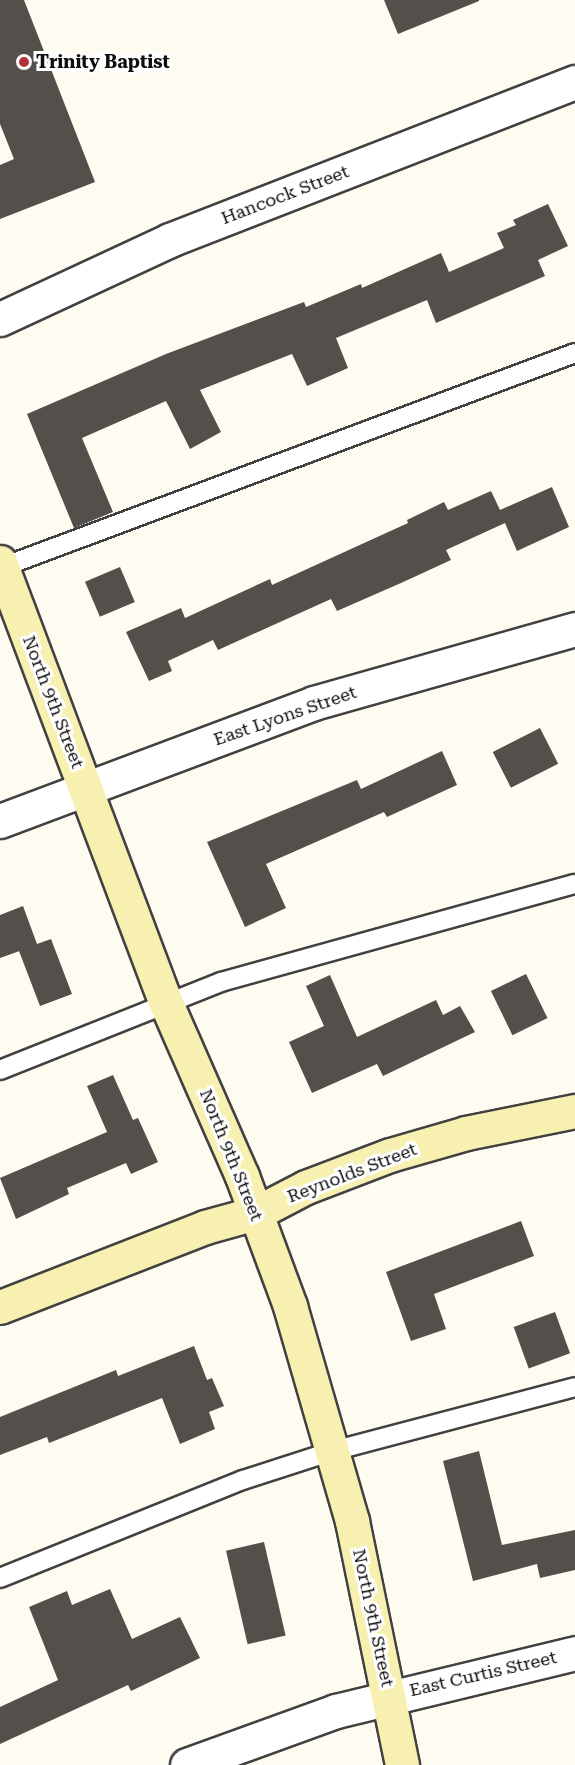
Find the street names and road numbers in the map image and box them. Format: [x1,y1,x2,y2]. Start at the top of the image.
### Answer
street label: Hancock Street [218,161,352,229]
street label: North 9th Street [18,633,88,771]
street label: East Lyons Street [211,681,359,751]
street label: North 9th Street [195,1086,267,1224]
street label: Reynolds Street [284,1138,420,1208]
street label: North 9th Street [348,1547,398,1689]
street label: East Curtis Street [407,1647,559,1701]

